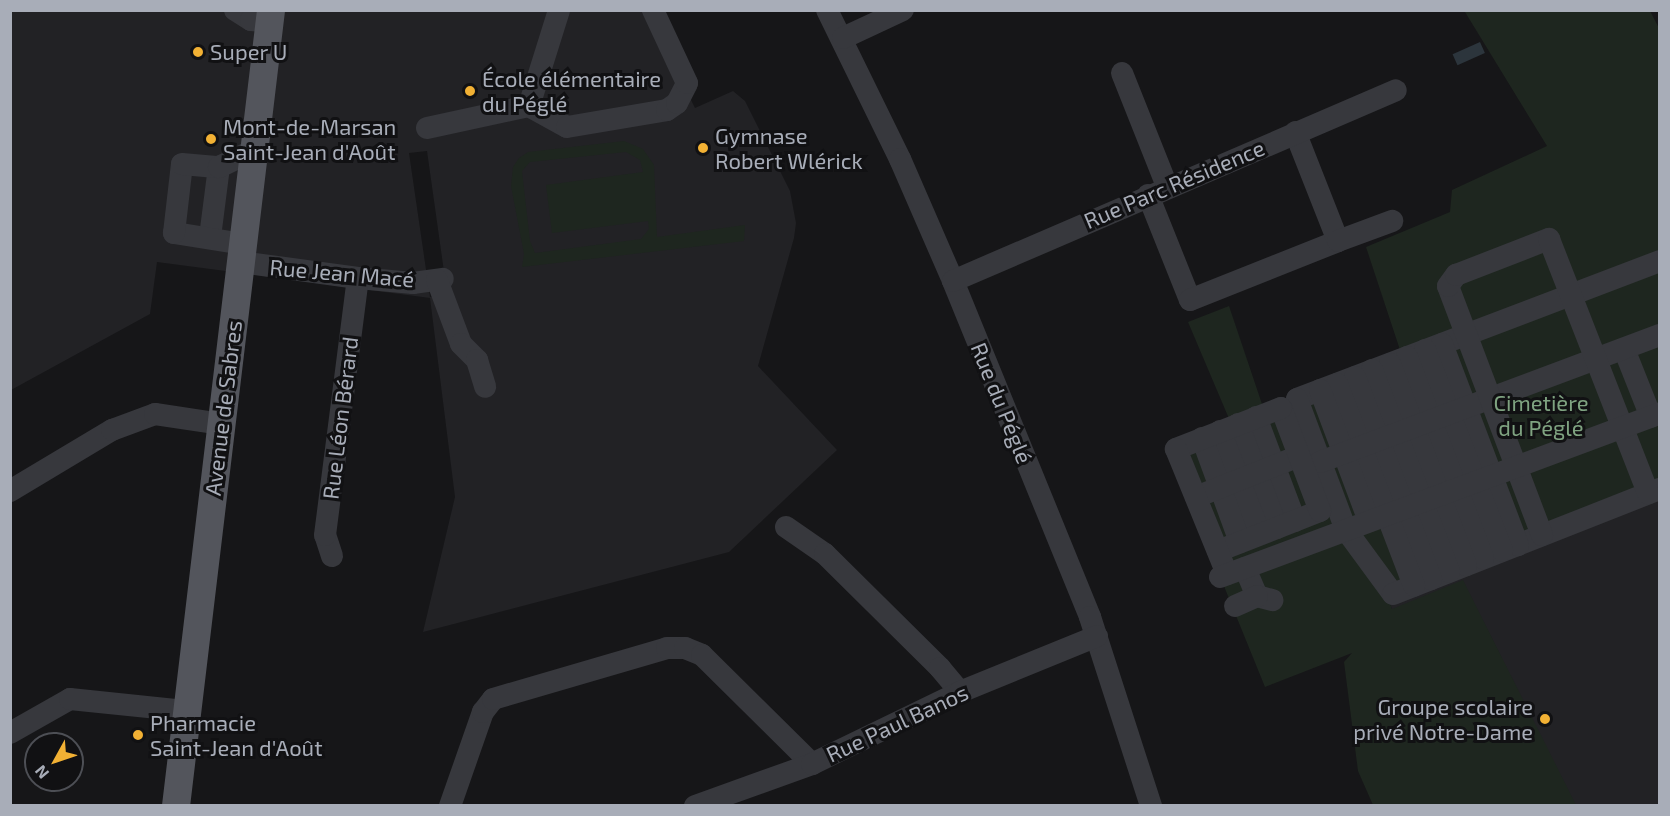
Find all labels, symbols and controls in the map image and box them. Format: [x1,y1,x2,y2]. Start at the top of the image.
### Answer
place label: Super U [210,39,288,65]
marker: Super U [191,45,205,59]
place label: École élémentaire du Péglé [482,65,661,116]
marker: École élémentaire du Péglé [463,84,477,98]
place label: Mont-de-Marsan Saint-Jean d'Août [223,113,396,164]
place label: Gymnase Robert Wlérick [715,122,863,174]
marker: Mont-de-Marsan Saint-Jean d'Août [204,132,218,146]
street label: Rue Parc Résidence [1080,134,1268,234]
marker: Gymnase Robert Wlérick [696,141,710,155]
street label: Rue Jean Macé [268,254,416,292]
street label: Avenue de Sabres [199,319,247,497]
street label: Rue Léon Bérard [317,335,363,501]
street label: Rue du Péglé [966,339,1038,467]
park label: Cimetière du Péglé [1493,389,1589,440]
street label: Rue Paul Banos [822,678,972,768]
place label: Groupe scolaire privé Notre-Dame [1353,693,1533,744]
place label: Pharmacie Saint-Jean d'Août [150,709,323,760]
marker: Groupe scolaire privé Notre-Dame [1538,712,1552,726]
marker: Pharmacie Saint-Jean d'Août [131,728,145,742]
north arrow [24,732,84,792]
text: N [30,762,52,783]

